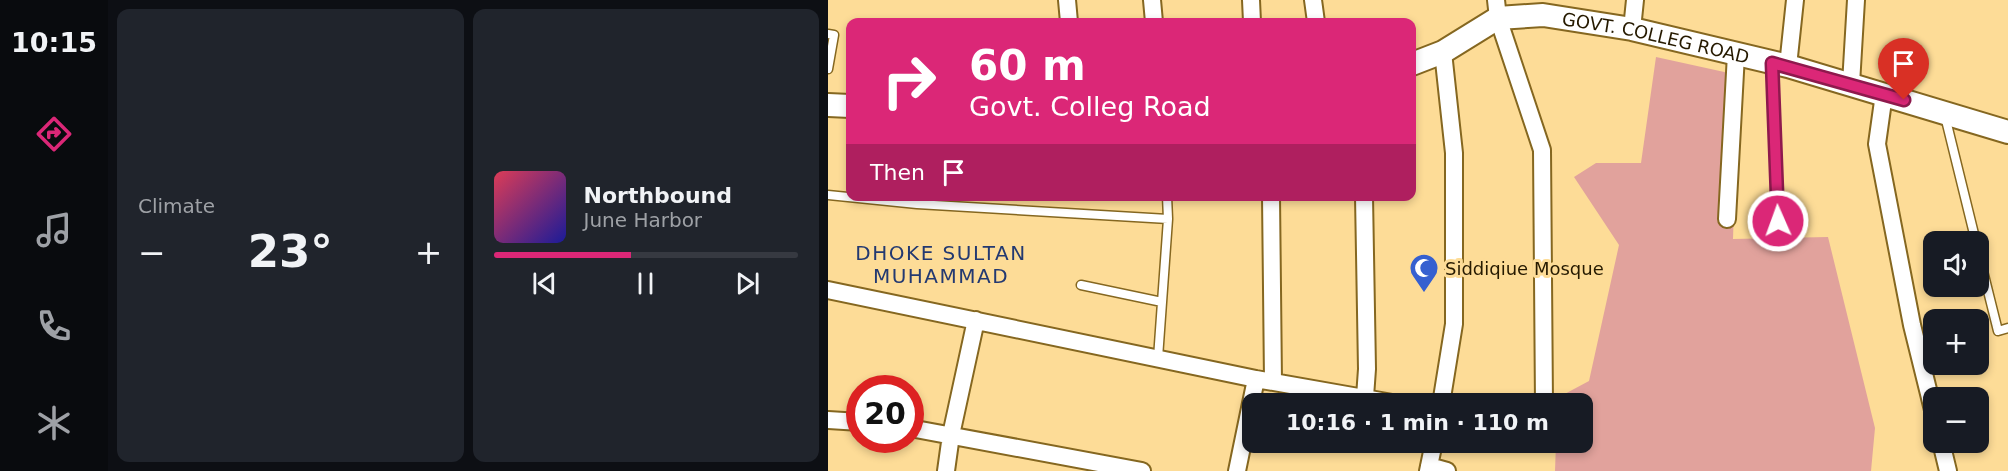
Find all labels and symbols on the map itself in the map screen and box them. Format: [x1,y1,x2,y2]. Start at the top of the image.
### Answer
street label: GOVT. COLLEG ROAD [1561,8,1752,67]
pin [1878,38,1929,100]
position arrow [1746,189,1810,253]
district label: DHOKE SULTAN MUHAMMAD [855,241,1027,288]
mosque icon: Siddiqiue Mosque [1408,252,1440,294]
place label: Siddiqiue Mosque [1445,258,1604,279]
speed limit sign: 20 [846,375,924,453]

